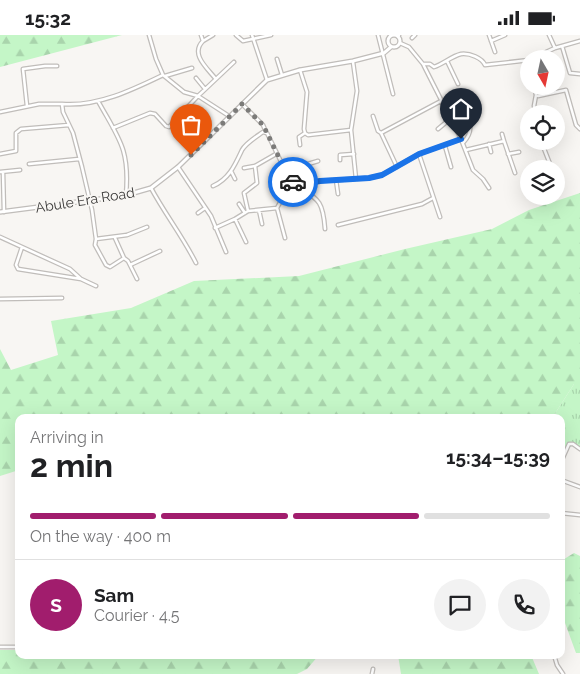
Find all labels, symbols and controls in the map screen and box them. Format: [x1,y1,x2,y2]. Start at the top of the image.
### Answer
text: 15:32 [25,7,71,29]
north arrow [520,50,565,95]
map controls [520,50,565,205]
pin [440,88,482,139]
icon: home [447,95,475,123]
pin [170,104,212,155]
button: locate [520,105,565,150]
icon: bag [177,111,205,139]
courier [268,157,318,207]
button: layers [520,160,565,205]
icon: car [279,168,307,196]
street label: Abule Era Road [34,184,136,216]
text: Arriving in [30,428,104,447]
text: 15:34–15:39 [446,446,550,468]
text: 2 min [30,447,113,484]
text: On the way · 400 m [30,527,171,546]
button: chat [434,579,486,631]
button: phone [498,579,550,631]
text: Sam [94,584,134,606]
text: S [50,594,62,616]
text: Courier · 4.5 [94,606,179,625]

